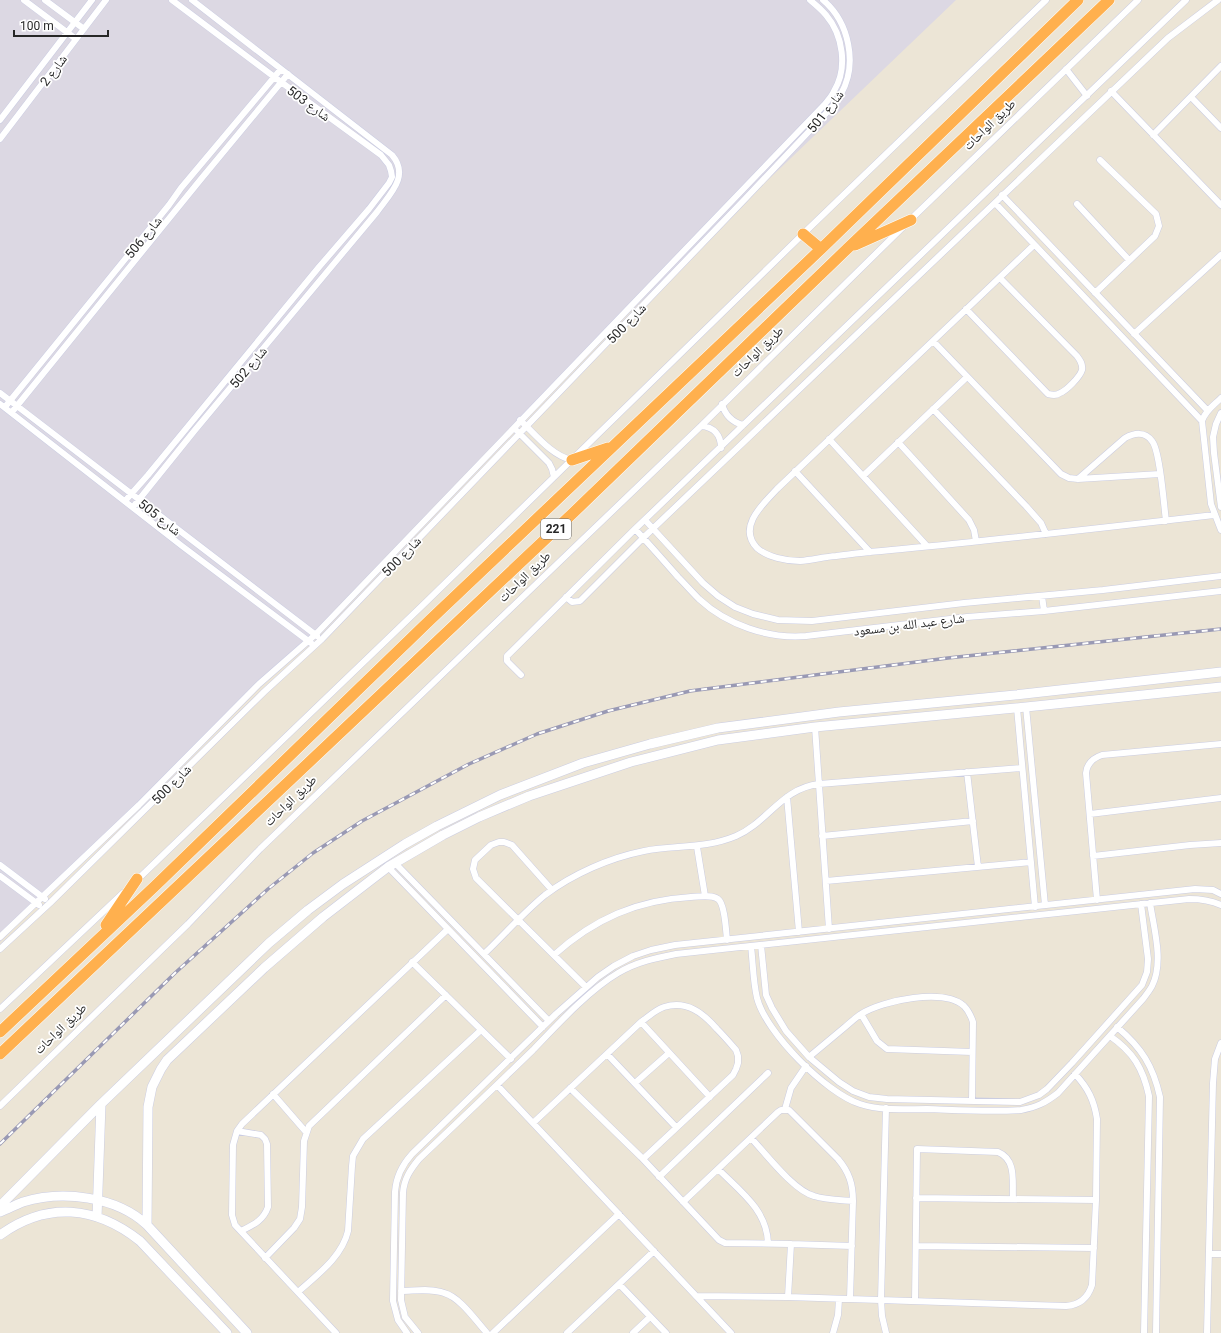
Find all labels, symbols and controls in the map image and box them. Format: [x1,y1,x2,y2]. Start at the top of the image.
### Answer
scale bar [14,12,108,38]
text: 100 m [20,19,54,33]
street label: شارع 2 [37,52,72,90]
street label: شارع 503 [283,83,333,126]
street label: شارع 501 [804,87,848,137]
street label: طريق الواحات [960,96,1019,154]
street label: شارع 506 [122,213,166,263]
street label: شارع 500 [604,300,651,348]
street label: طريق الواحات [728,323,787,381]
street label: شارع 502 [227,343,272,393]
street label: شارع 505 [134,496,184,540]
road number: 221 [541,519,571,539]
street label: شارع 500 [379,533,426,581]
street label: طريق الواحات [495,548,554,606]
street label: شارع عبد الله بن مسعود [853,610,966,641]
street label: شارع 500 [148,761,196,809]
street label: طريق الواحات [261,772,320,830]
street label: طريق الواحات [31,1000,90,1058]

